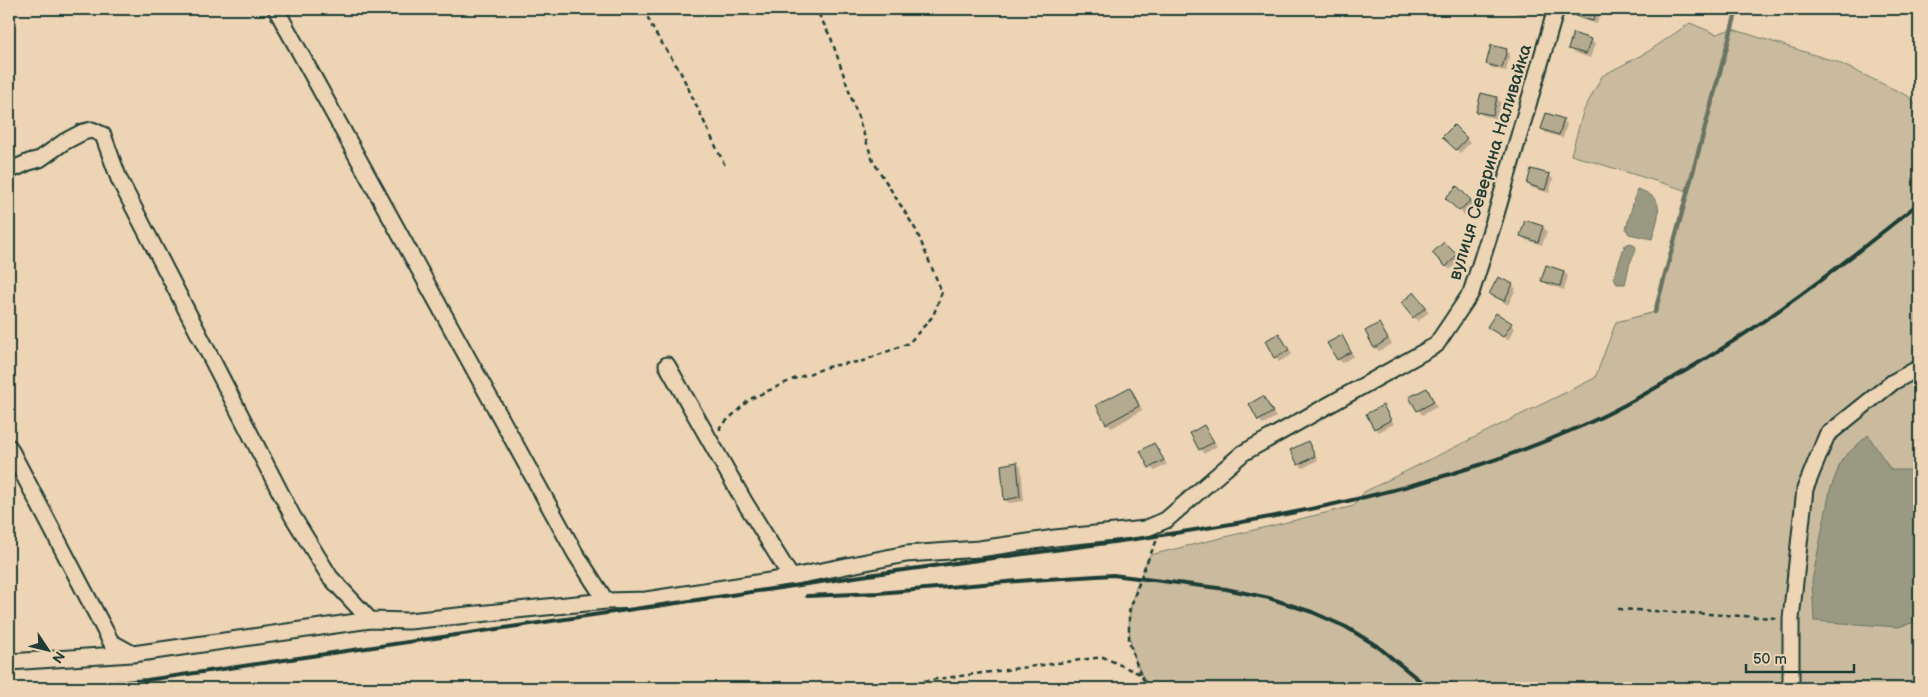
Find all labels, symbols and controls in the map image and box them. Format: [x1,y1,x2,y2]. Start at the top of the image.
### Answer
street label: вулиця Северина Наливайка [1445,41,1537,283]
north arrow [22,624,72,674]
scale bar [1746,642,1853,674]
text: N [48,648,68,666]
text: 50 m [1753,650,1787,669]

